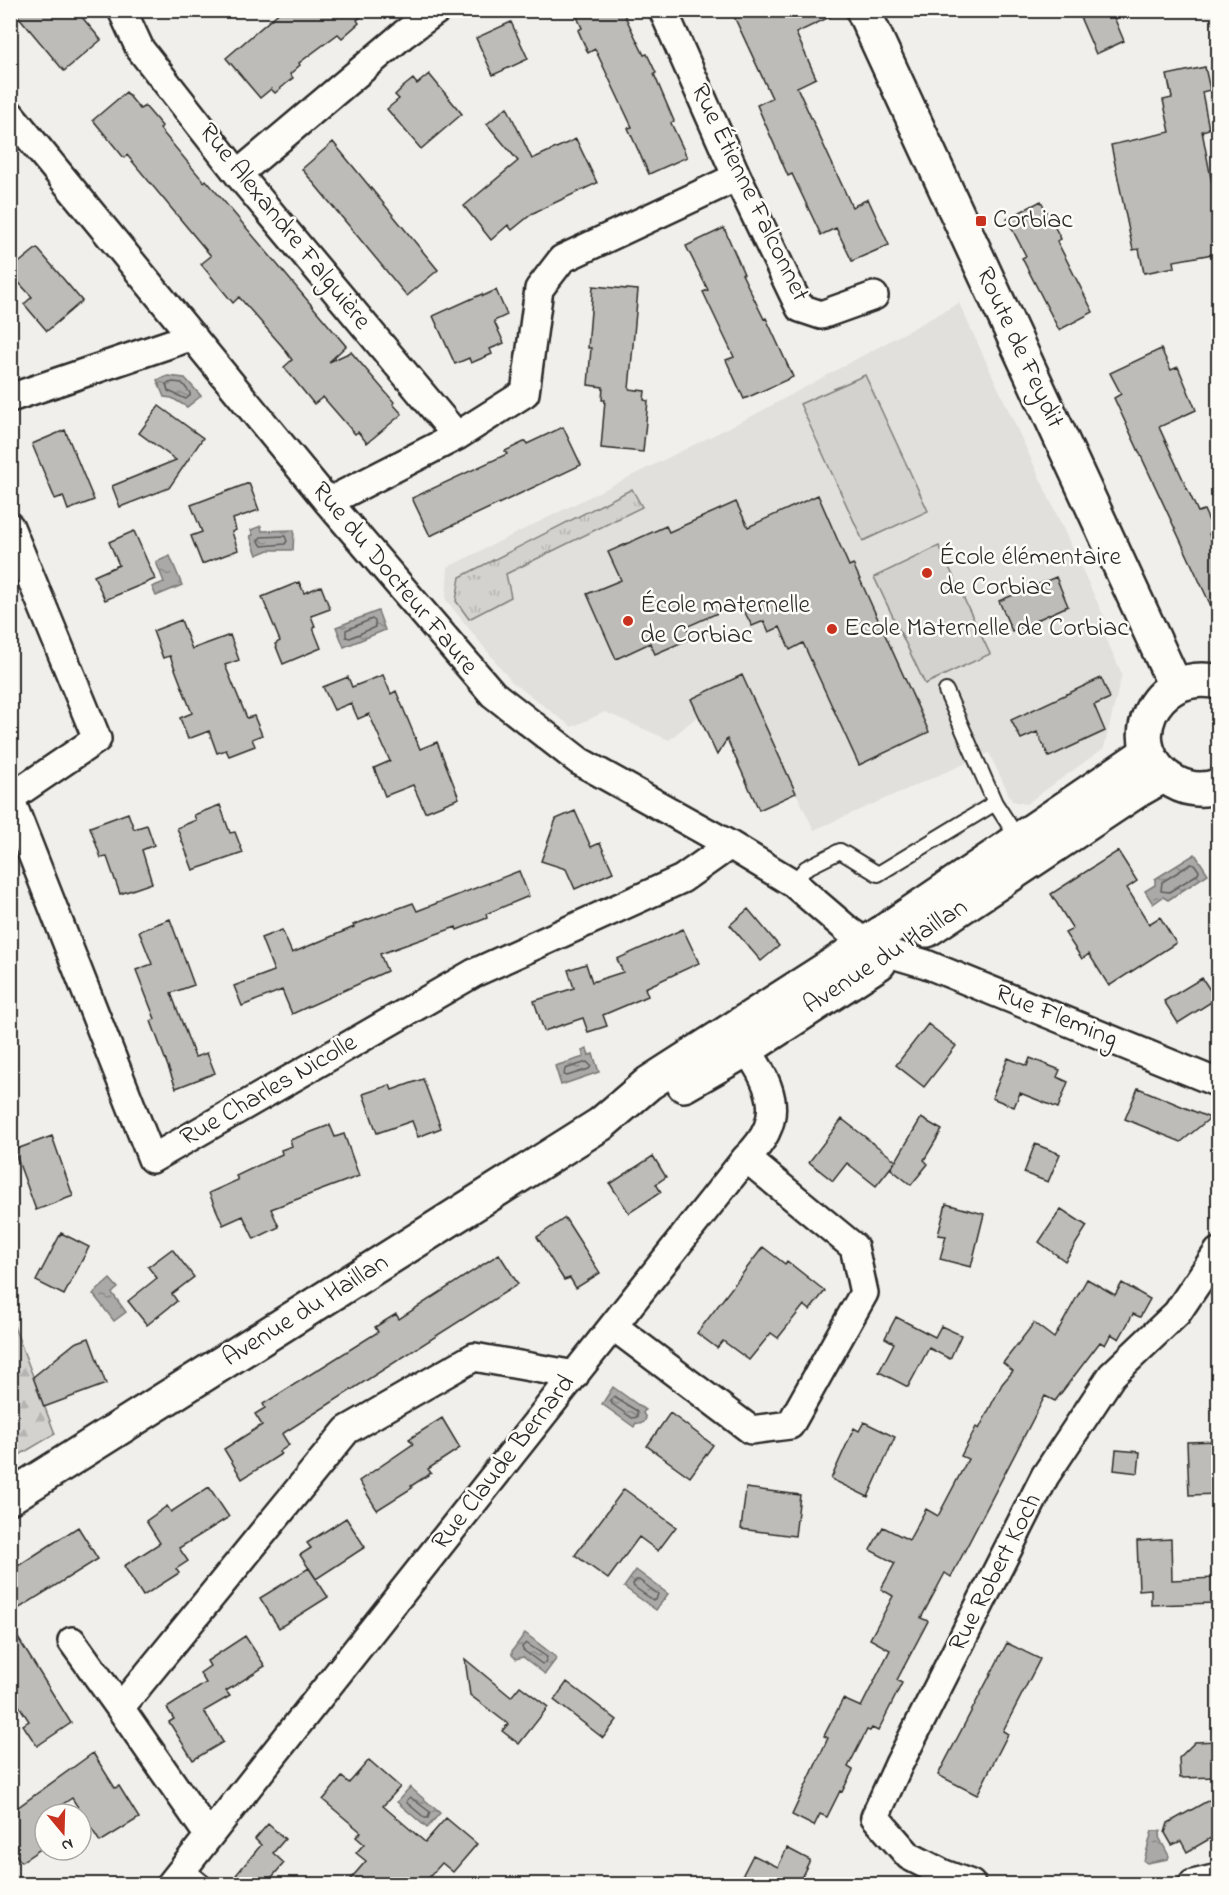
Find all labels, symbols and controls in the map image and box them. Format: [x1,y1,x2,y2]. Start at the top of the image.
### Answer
street label: Rue Étienne Falconnet [680,78,818,309]
street label: Rue Alexandre Falguière [189,115,380,339]
place label: Corbiac [993,202,1073,240]
marker: Corbiac [974,214,988,228]
street label: Route de Feydit [965,261,1073,435]
street label: Rue du Docteur Faure [302,474,487,684]
place label: École élémentaire de Corbiac [939,539,1121,607]
marker: École élémentaire de Corbiac [920,566,934,580]
place label: École maternelle de Corbiac [640,587,810,655]
place label: Ecole Maternelle de Corbiac [844,610,1129,648]
marker: École maternelle de Corbiac [621,614,635,628]
marker: Ecole Maternelle de Corbiac [825,622,839,636]
street label: Avenue du Haillan [796,889,976,1025]
street label: Rue Fleming [989,975,1123,1059]
street label: Rue Charles Nicolle [173,1025,365,1157]
street label: Avenue du Haillan [216,1245,396,1377]
street label: Rue Claude Bernard [423,1367,585,1559]
street label: Rue Robert Koch [940,1487,1052,1659]
north arrow [33,1802,93,1862]
text: N [58,1831,76,1857]

